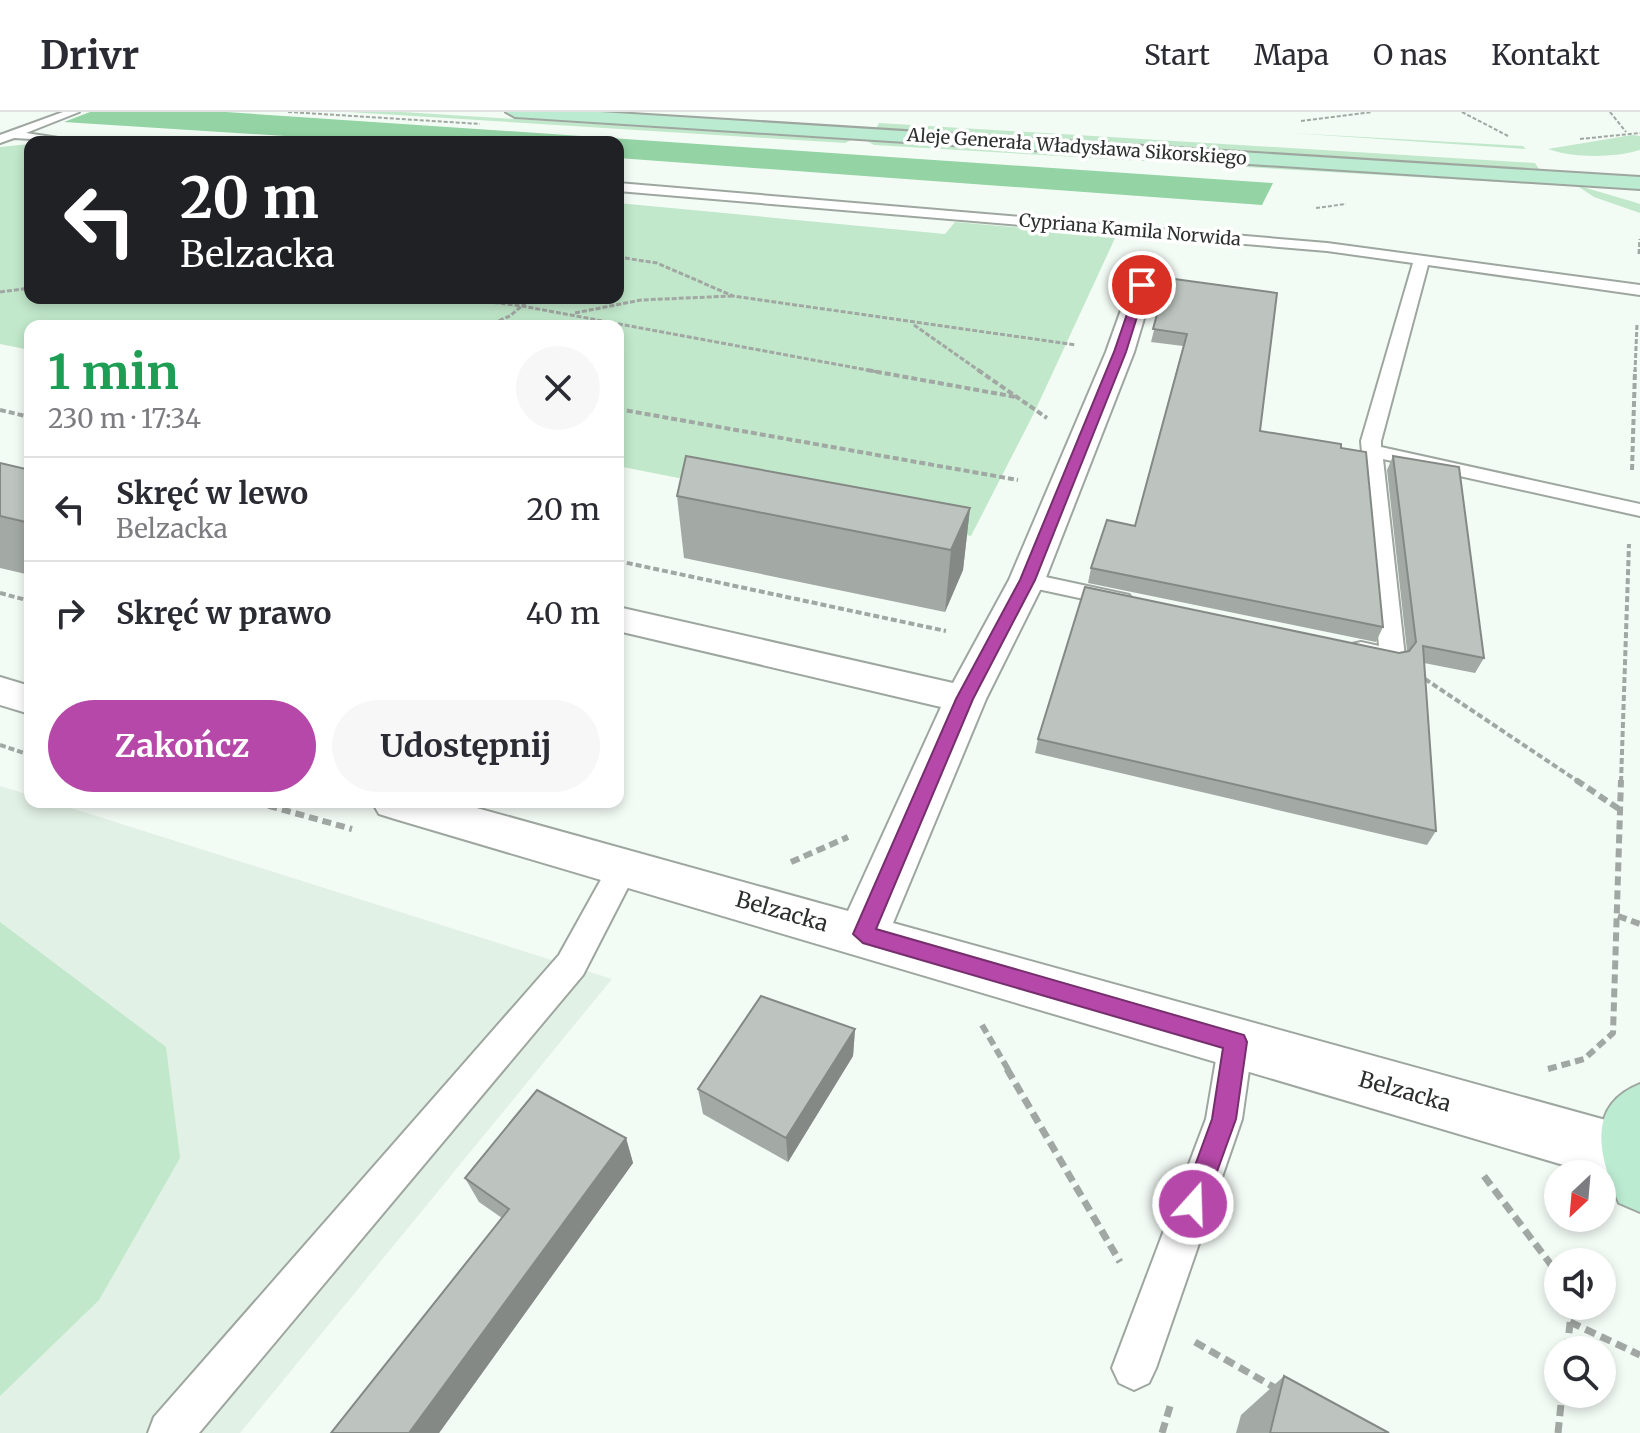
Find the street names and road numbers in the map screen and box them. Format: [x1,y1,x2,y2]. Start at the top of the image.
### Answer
street label: Aleje Generała Władysława Sikorskiego [906,123,1248,170]
street label: Cypriana Kamila Norwida [1018,208,1242,251]
street label: Belzacka [733,885,831,938]
street label: Belzacka [1356,1065,1454,1118]

